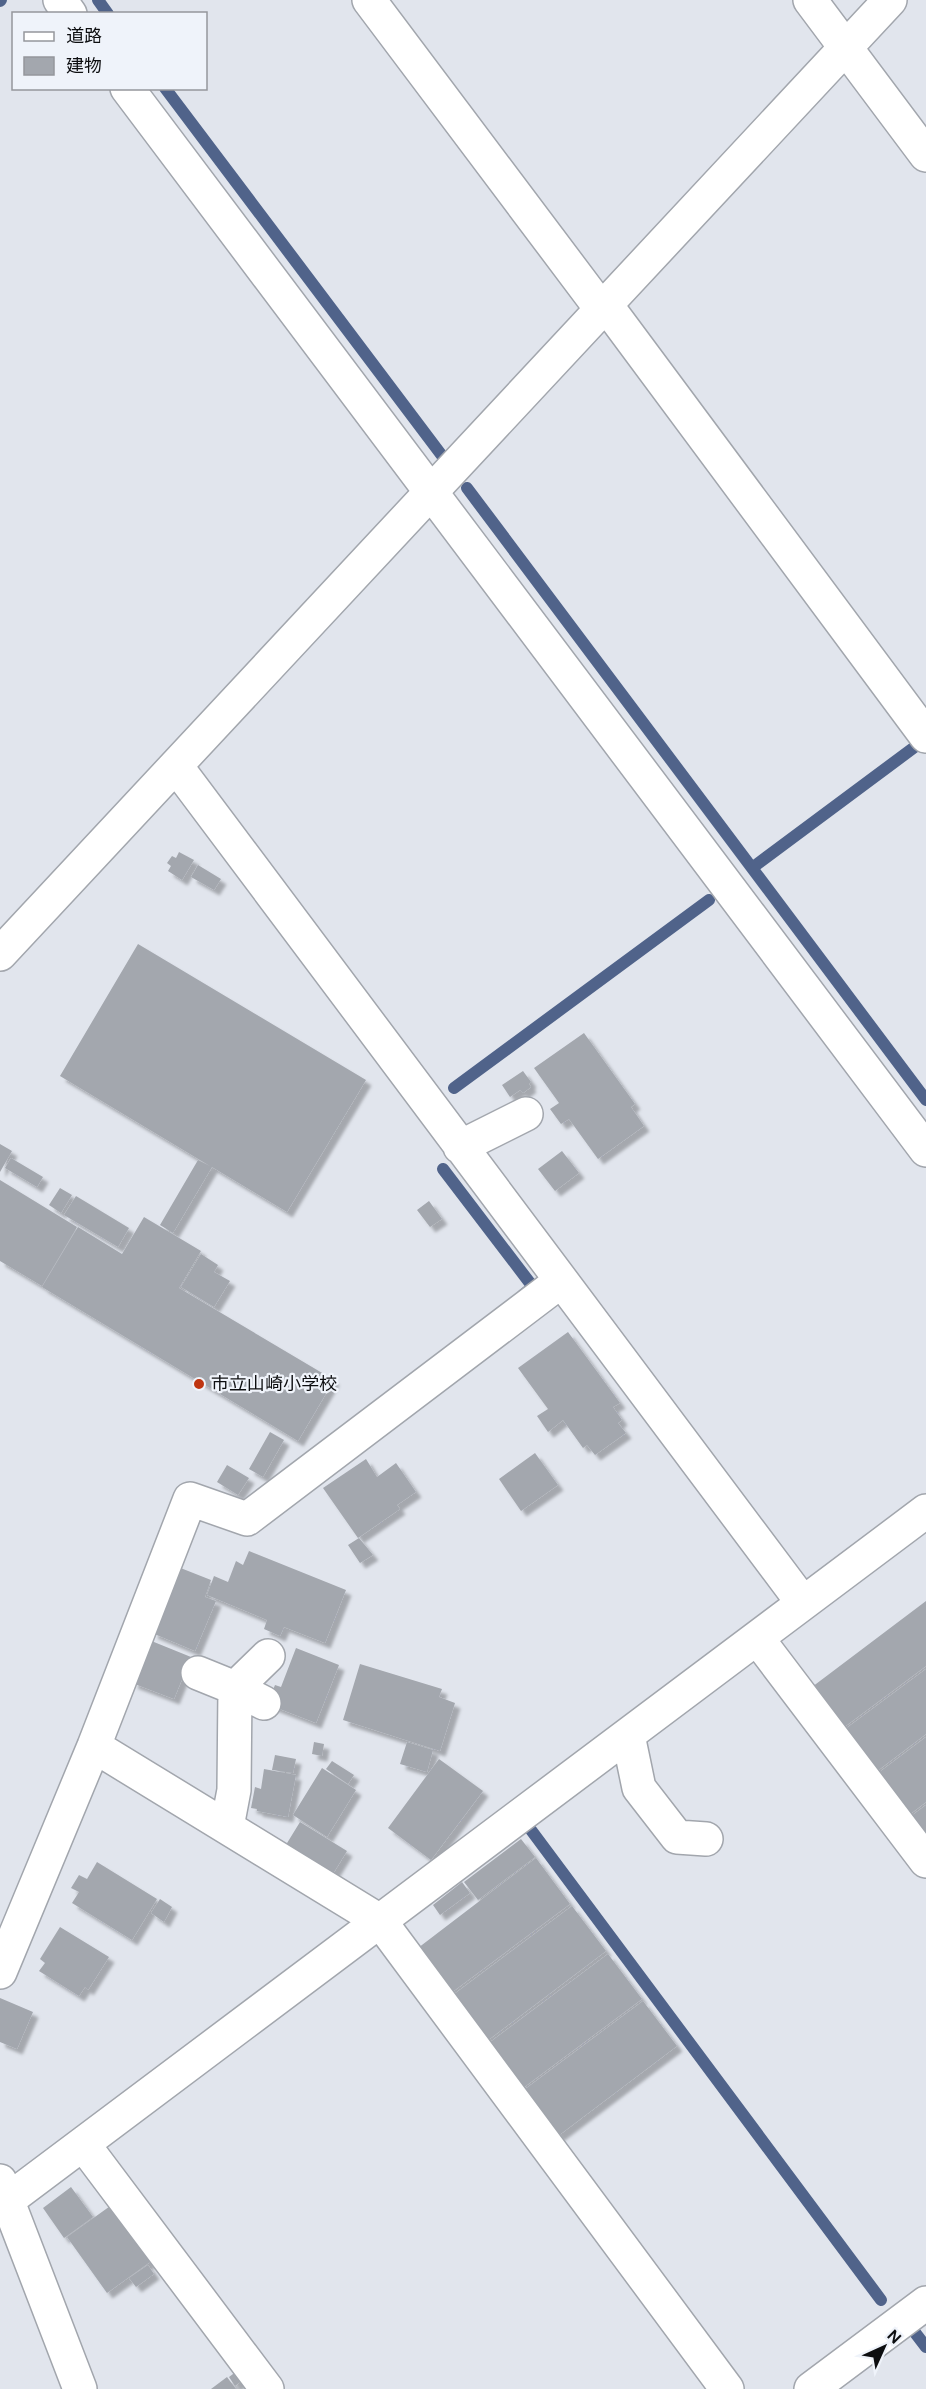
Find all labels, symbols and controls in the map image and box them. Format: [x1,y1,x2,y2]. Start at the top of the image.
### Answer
legend [12,12,207,90]
text: 道路 [66,24,102,48]
text: 建物 [66,54,102,78]
place label: 市立山崎小学校 [211,1372,337,1396]
marker: 市立山崎小学校 [192,1377,206,1391]
north arrow [854,2317,914,2377]
text: N [883,2325,906,2348]

